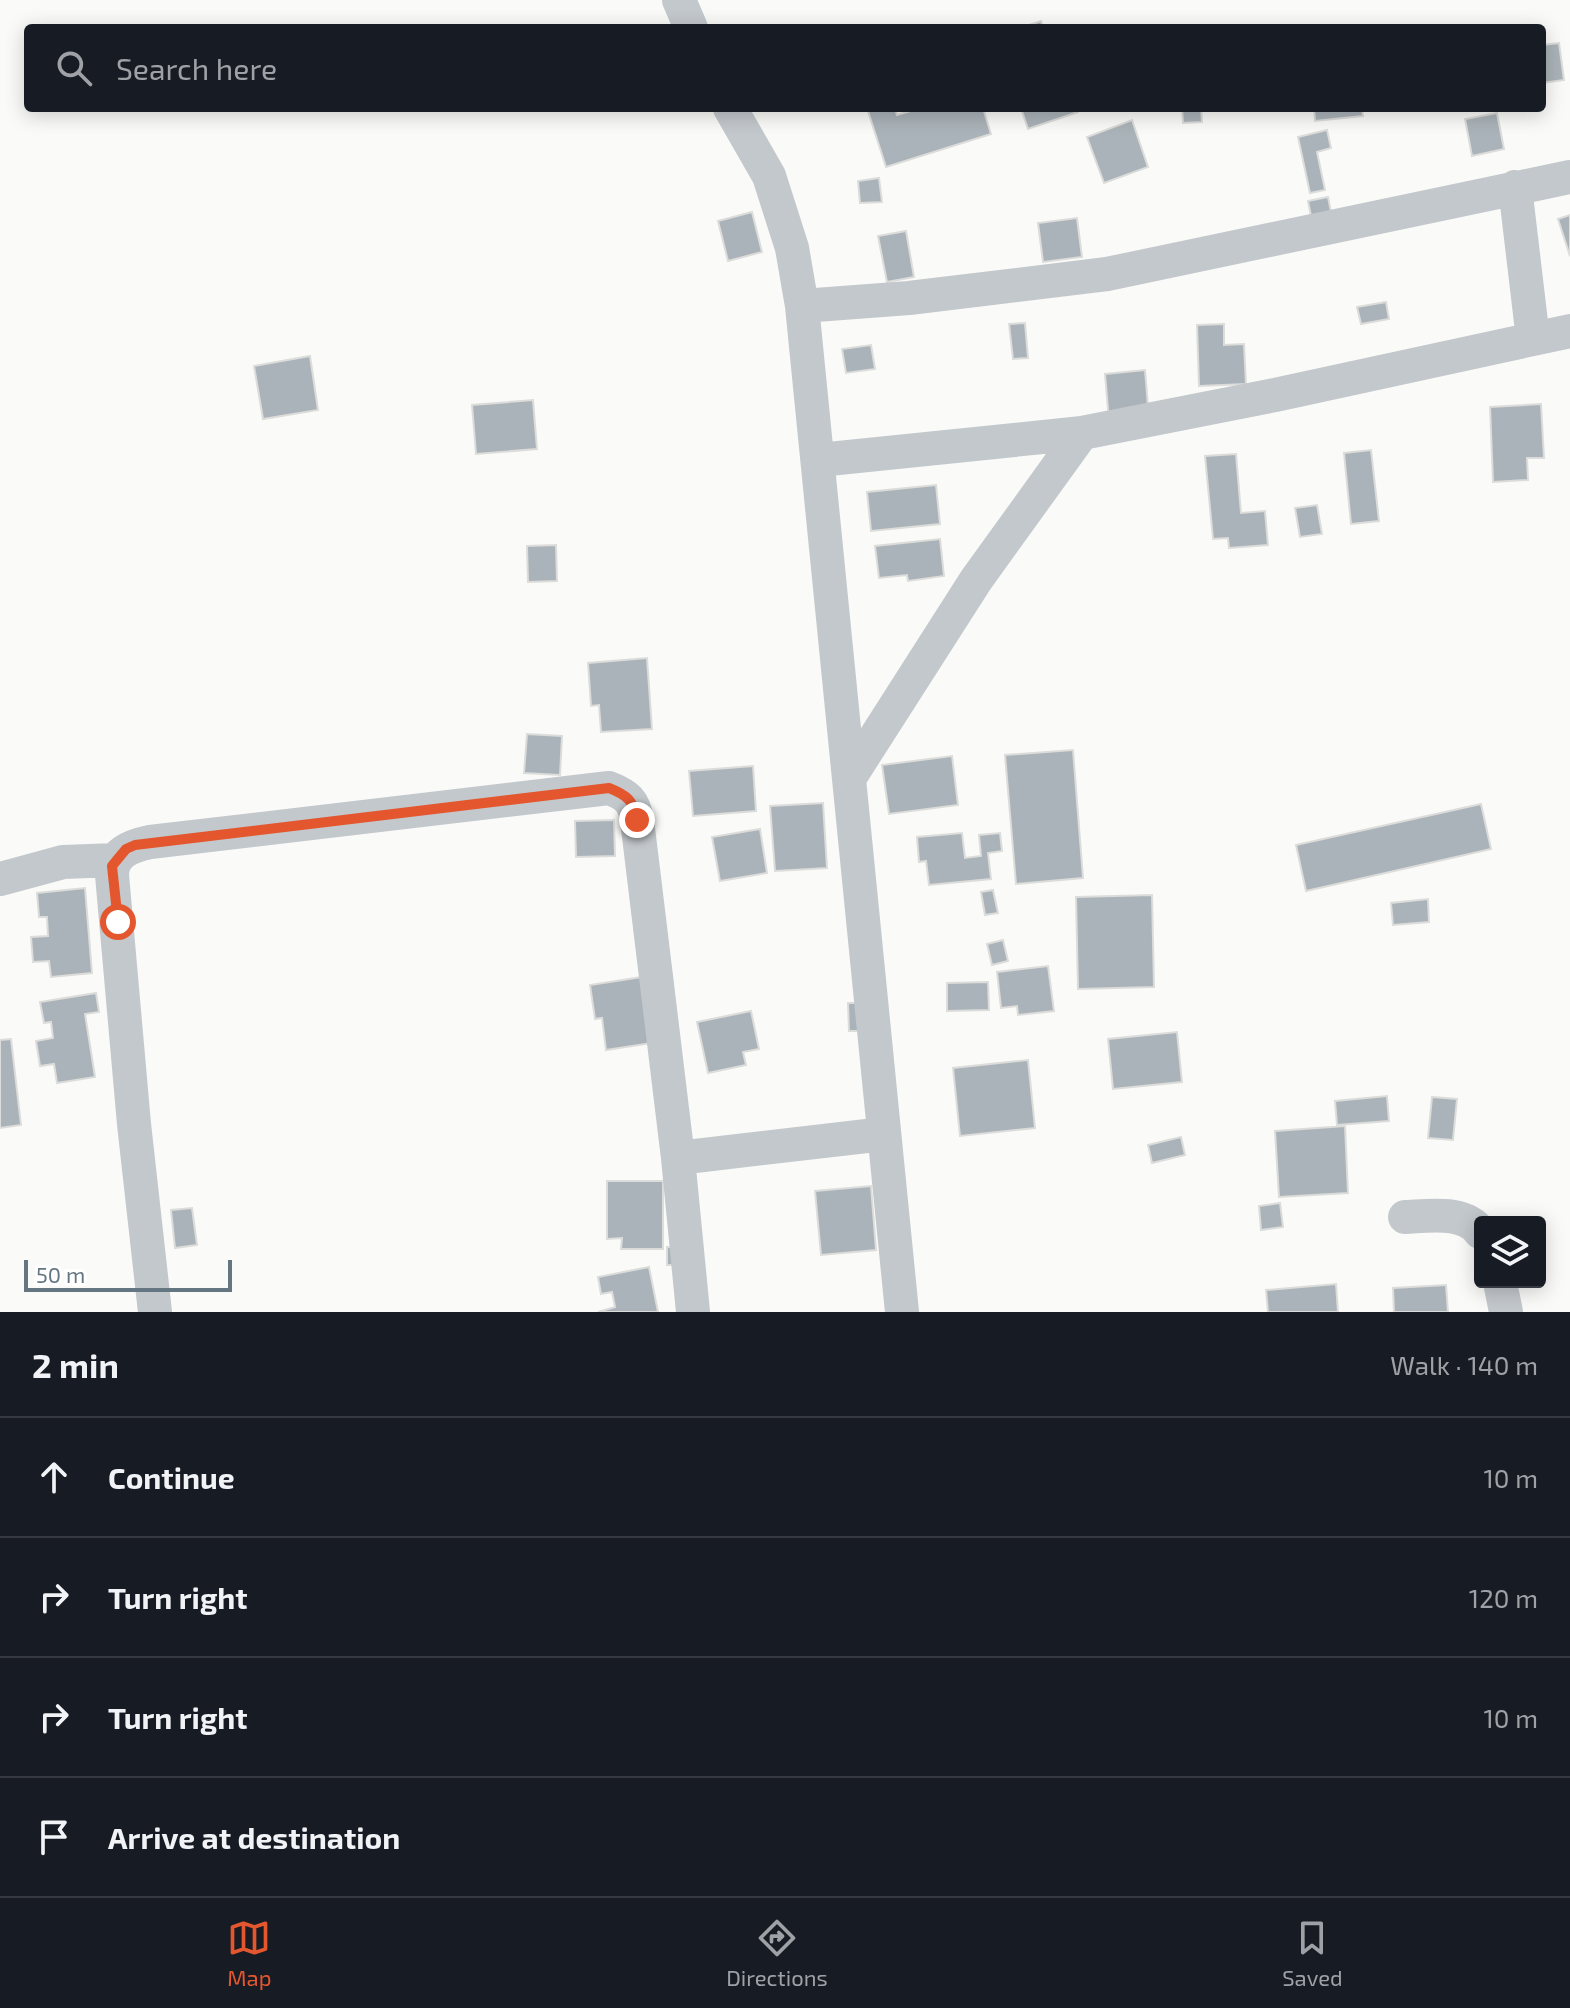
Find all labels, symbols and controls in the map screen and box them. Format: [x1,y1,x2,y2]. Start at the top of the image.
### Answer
search box [24,24,1546,112]
icon: search [52,46,96,90]
text: Search here [116,50,277,86]
route end [619,802,655,838]
route start [100,904,136,940]
map controls [1474,1216,1546,1288]
button: layers [1474,1216,1546,1288]
scale bar [24,1256,232,1292]
text: 50 m [36,1261,85,1287]
text: 2 min [32,1344,119,1385]
text: Walk · 140 m [1390,1349,1538,1380]
icon: ahead [32,1455,76,1499]
text: Continue [108,1459,235,1495]
text: 10 m [1483,1462,1538,1493]
icon: right [32,1575,76,1619]
text: Turn right [108,1579,248,1615]
text: 120 m [1469,1582,1538,1613]
icon: right [32,1695,76,1739]
text: Turn right [108,1699,248,1735]
text: 10 m [1483,1702,1538,1733]
icon: arrive [32,1815,76,1859]
text: Arrive at destination [108,1819,400,1855]
tab: Map [227,1916,271,1990]
tab: Directions [726,1916,828,1990]
tab: Saved [1282,1916,1343,1990]

